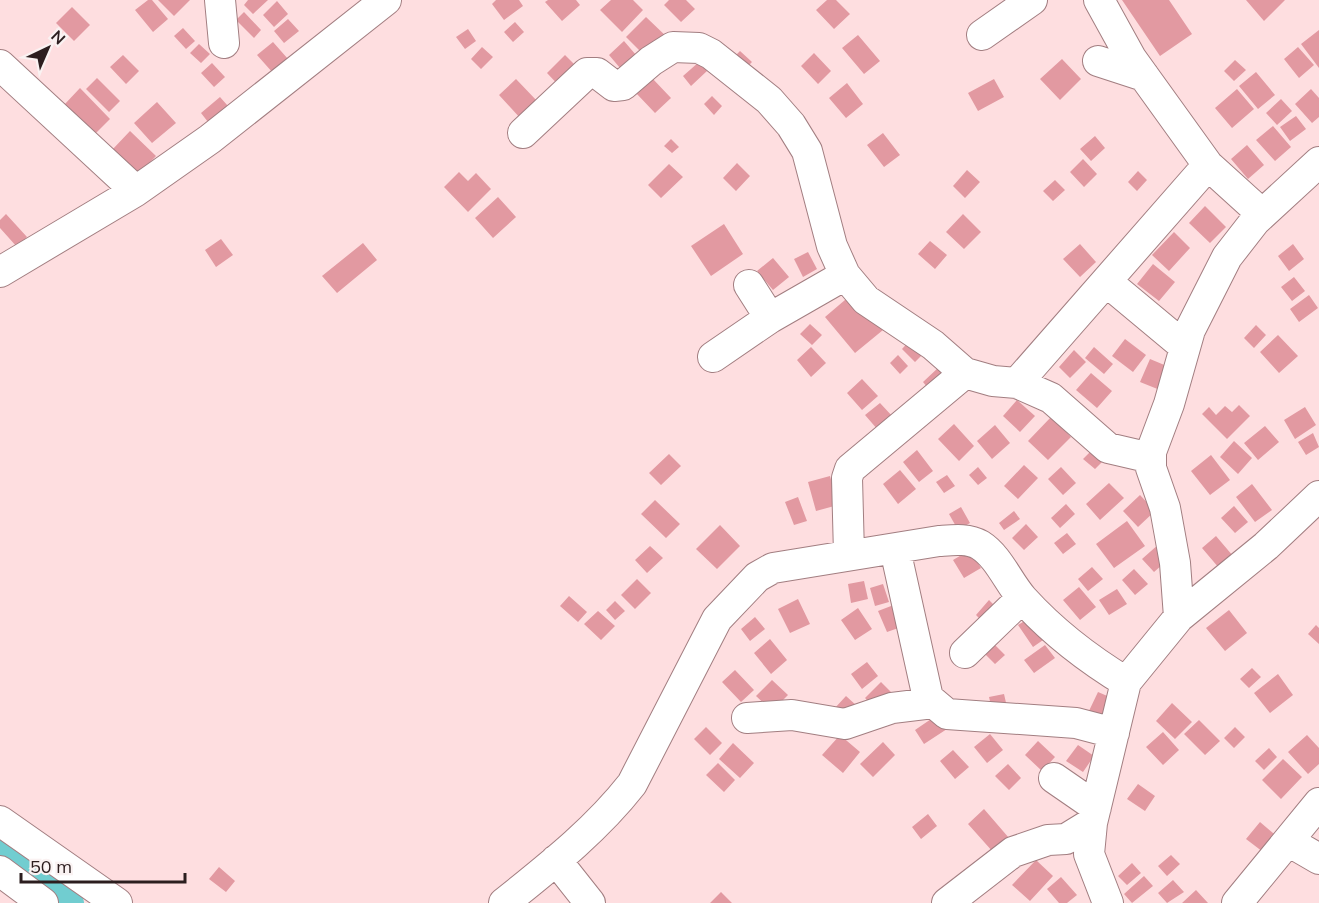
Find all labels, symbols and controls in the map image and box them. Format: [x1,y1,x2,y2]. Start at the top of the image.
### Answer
north arrow [18,18,78,78]
text: N [47,26,70,49]
scale bar [21,846,184,884]
text: 50 m [30,855,72,878]

